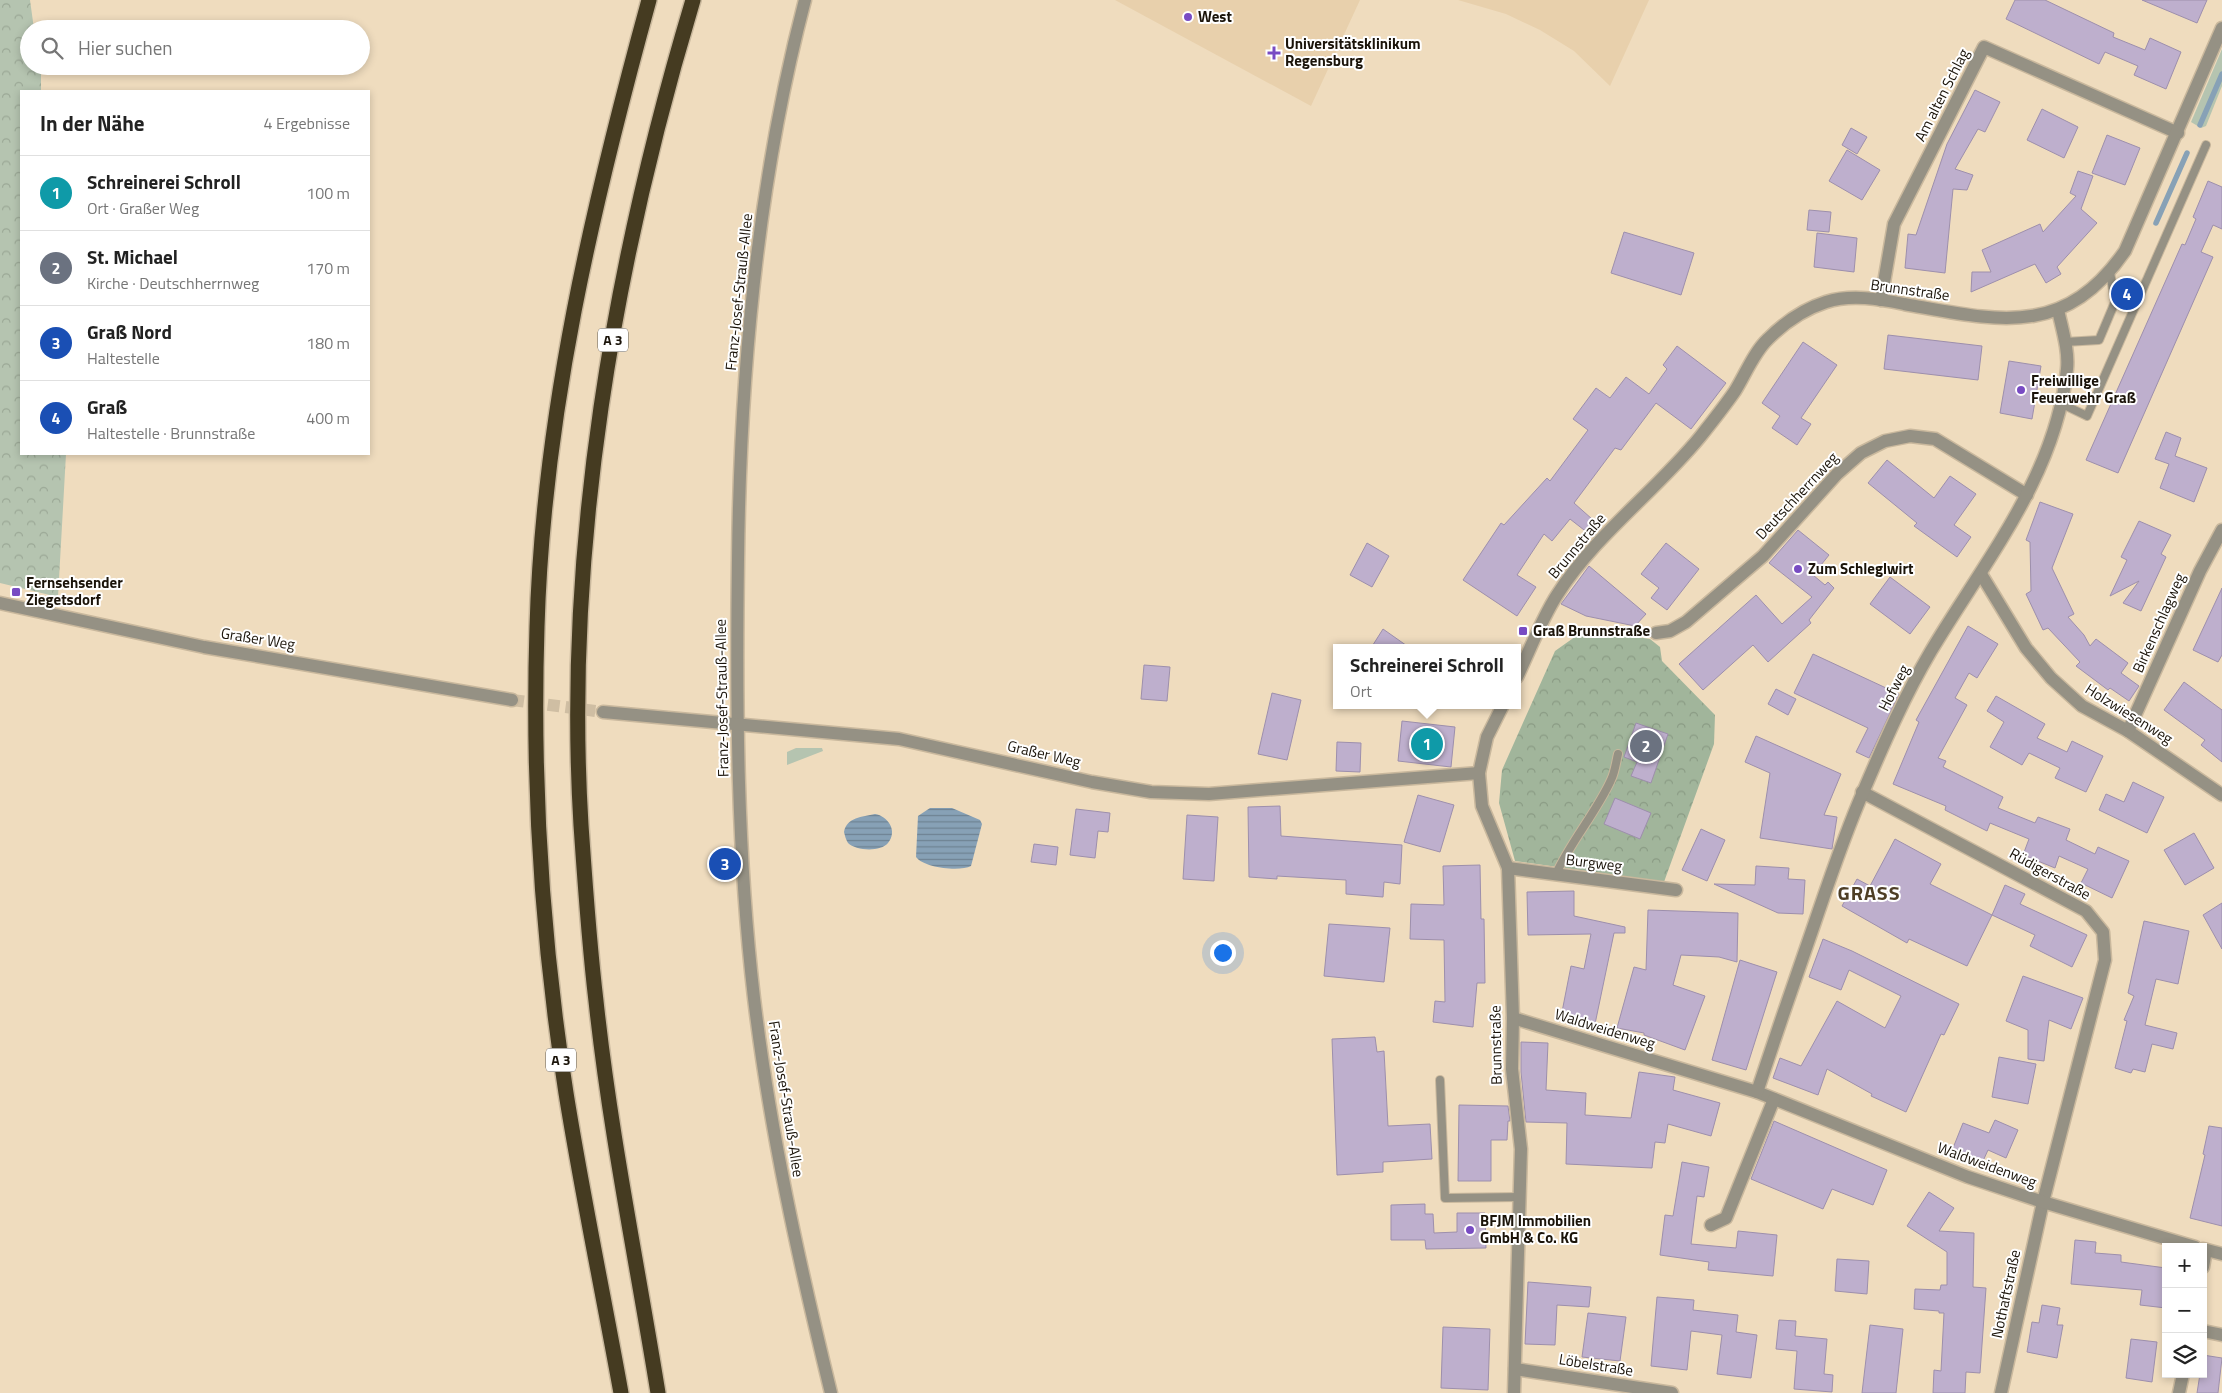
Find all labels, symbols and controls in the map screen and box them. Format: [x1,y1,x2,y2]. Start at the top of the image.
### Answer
place label: West [1198,5,1232,28]
marker: West [1182,11,1194,23]
search box [20,20,370,75]
place label: Universitätsklinikum Regensburg [1285,32,1421,72]
text: Hier suchen [78,33,173,62]
icon: search [38,34,66,62]
street label: Am alten Schlag [1908,44,1975,145]
marker: Universitätsklinikum Regensburg [1267,46,1281,60]
text: In der Nähe [40,107,145,139]
text: 4 Ergebnisse [263,111,350,135]
text: Schreinerei Schroll [87,167,241,196]
text: 1 [52,181,60,205]
text: 100 m [306,181,350,205]
text: Ort · Graßer Weg [87,196,199,220]
street label: Franz-Josef-Strauß-Allee [719,212,758,372]
text: St. Michael [87,242,178,271]
text: 2 [52,256,60,280]
text: 170 m [306,256,350,280]
text: Kirche · Deutschherrnweg [87,271,259,295]
street label: Brunnstraße [1869,273,1951,306]
pin: 4 [2111,275,2143,313]
text: Graß Nord [87,317,172,346]
road number: A 3 [598,328,628,352]
text: 3 [52,331,60,355]
text: 180 m [306,331,350,355]
text: Haltestelle [87,346,160,370]
place label: Freiwillige Feuerwehr Graß [2031,369,2136,409]
marker: Freiwillige Feuerwehr Graß [2015,384,2027,396]
text: Graß [87,392,127,421]
text: 4 [52,406,60,430]
text: 400 m [306,406,350,430]
text: Haltestelle · Brunnstraße [87,421,255,445]
street label: Deutschherrnweg [1750,446,1844,545]
street label: Brunnstraße [1542,508,1611,584]
place label: Zum Schleglwirt [1808,557,1914,580]
marker: Zum Schleglwirt [1792,563,1804,575]
street label: Birkenschlagweg [2126,569,2191,676]
place label: Fernsehsender Ziegetsdorf [26,571,123,611]
marker: Fernsehsender Ziegetsdorf [10,586,22,598]
street label: Franz-Josef-Strauß-Allee [709,619,734,777]
place label: Graß Brunnstraße [1533,619,1650,642]
street label: Graßer Weg [219,621,297,656]
marker: Graß Brunnstraße [1517,625,1529,637]
popup [1333,644,1521,709]
text: Schreinerei Schroll [1350,650,1504,679]
street label: Hofweg [1872,660,1915,715]
street label: Holzwiesenweg [2081,677,2178,750]
text: Ort [1350,679,1372,703]
pin: 1 [1411,725,1443,763]
pin: 2 [1630,727,1662,765]
street label: Graßer Weg [1005,734,1083,773]
street label: Rüdigerstraße [2005,842,2095,905]
pin: 3 [709,845,741,883]
street label: Burgweg [1565,848,1624,877]
district label: GRASS [1837,877,1901,908]
your location [1210,940,1236,966]
street label: Waldweidenweg [1552,1002,1659,1055]
street label: Brunnstraße [1483,1005,1508,1085]
street label: Franz-Josef-Strauß-Allee [763,1019,810,1179]
road number: A 3 [546,1048,576,1072]
street label: Waldweidenweg [1934,1136,2040,1193]
place label: BFJM Immobilien GmbH & Co. KG [1480,1209,1591,1249]
marker: BFJM Immobilien GmbH & Co. KG [1464,1224,1476,1236]
map controls [2162,1243,2207,1378]
button: + [2162,1243,2207,1288]
street label: Nothaftstraße [1985,1247,2026,1340]
button: − [2162,1288,2207,1333]
button: layers [2162,1333,2207,1378]
street label: Löbelstraße [1557,1347,1635,1382]

